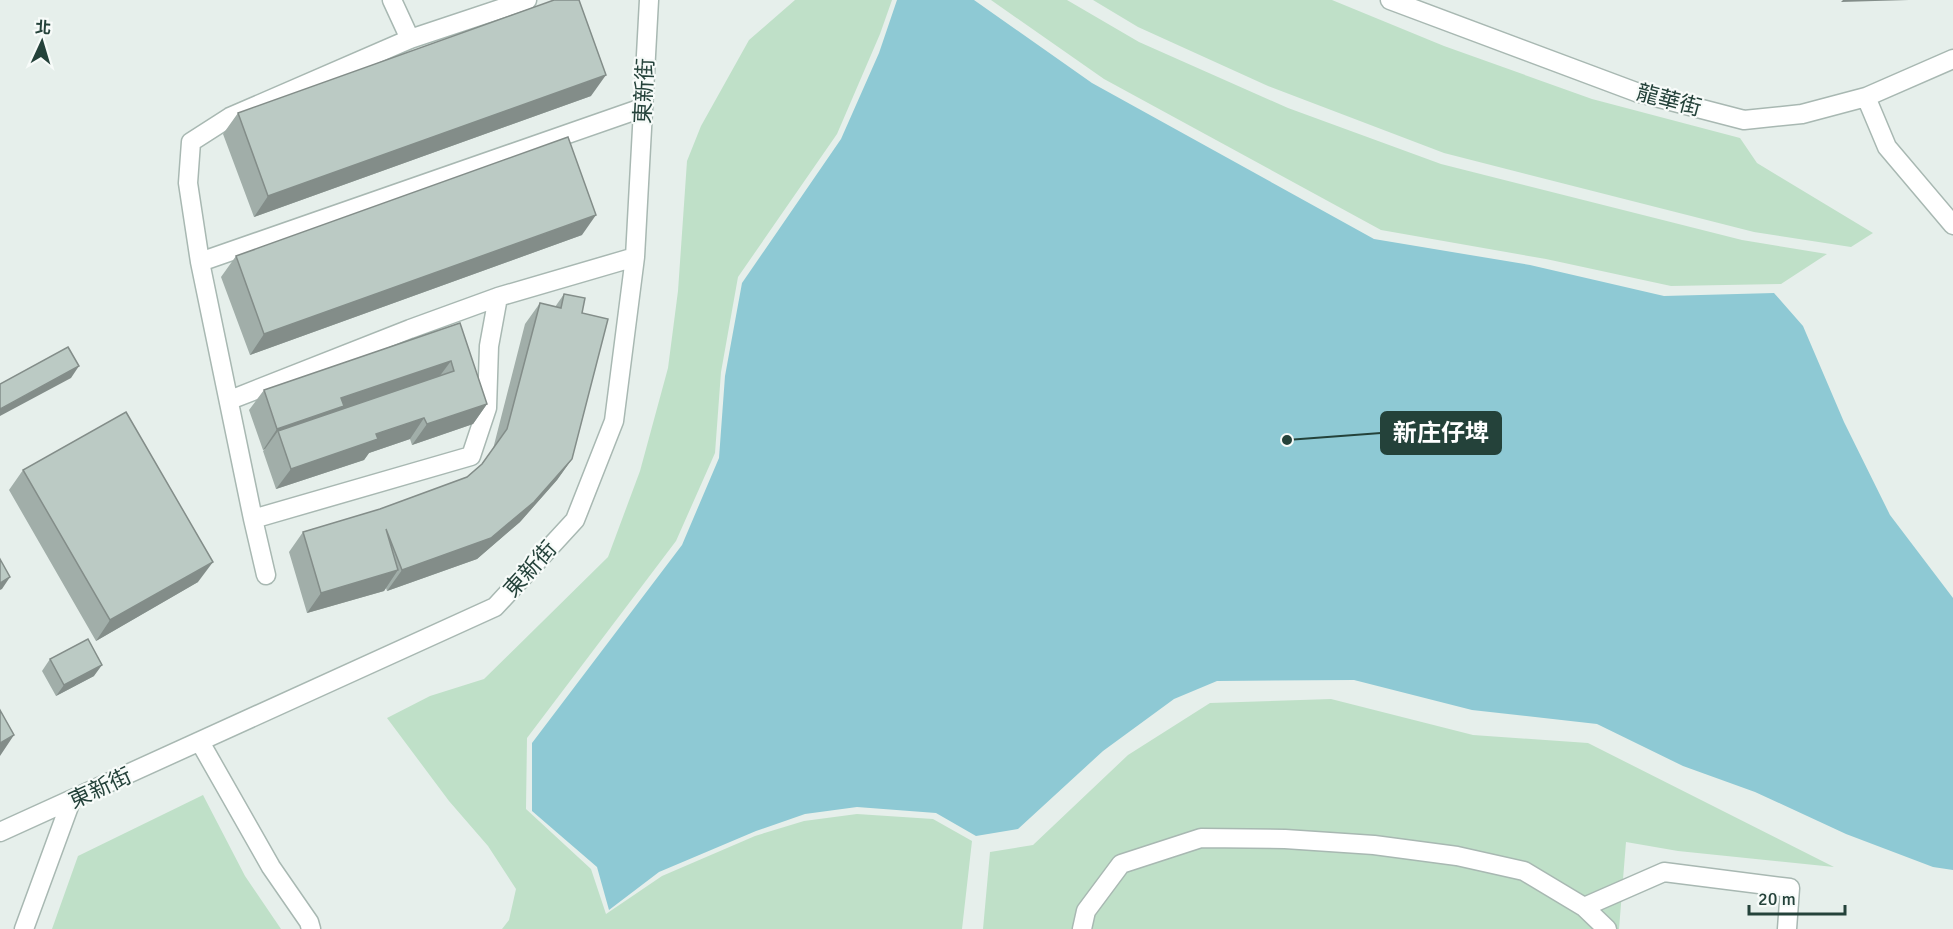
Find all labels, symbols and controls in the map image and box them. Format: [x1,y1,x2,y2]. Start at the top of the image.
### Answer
north arrow [12,12,72,72]
text: 北 [34,17,52,39]
street label: 東新街 [629,57,659,125]
street label: 龍華街 [1634,78,1704,122]
callout: 新庄仔埤 [1381,412,1501,454]
text: 新庄仔埤 [1393,418,1489,448]
street label: 東新街 [498,535,562,603]
street label: 東新街 [64,762,136,814]
scale bar [1749,878,1845,916]
text: 20 m [1758,888,1796,910]

